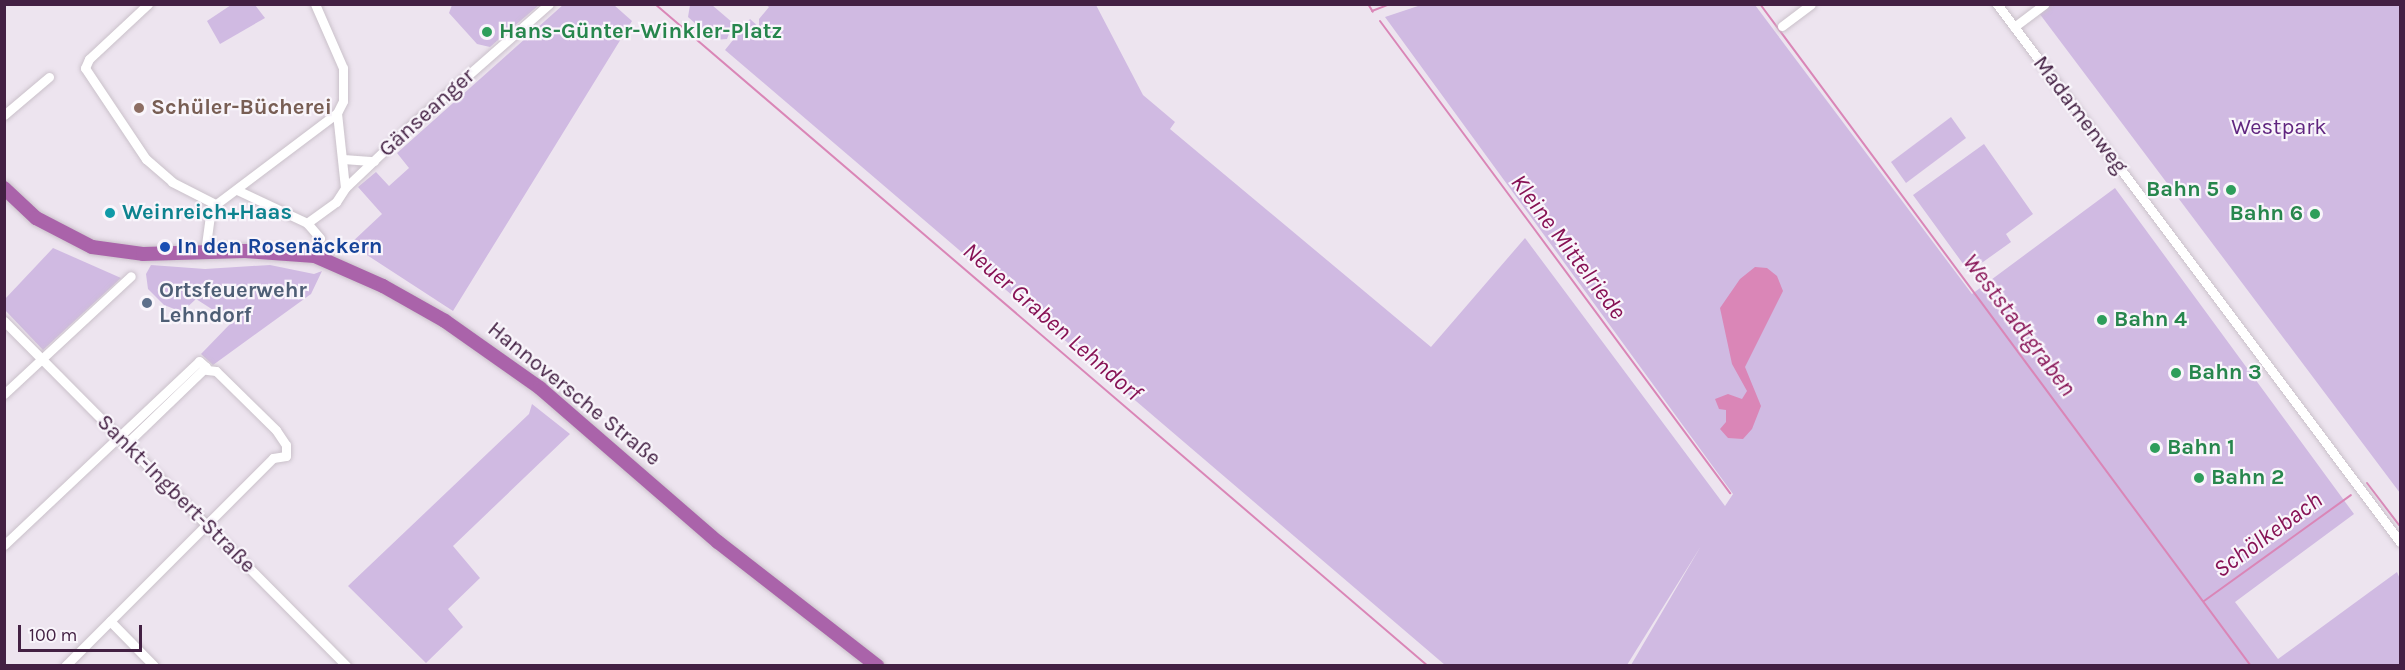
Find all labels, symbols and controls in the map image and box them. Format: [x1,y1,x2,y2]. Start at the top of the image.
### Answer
place label: Hans-Günter-Winkler-Platz [499,19,782,45]
marker: Hans-Günter-Winkler-Platz [480,25,494,39]
street label: Madamenweg [2027,51,2133,179]
street label: Gänseanger [374,63,480,163]
place label: Schüler-Bücherei [151,95,332,121]
marker: Schüler-Bücherei [132,101,146,115]
park label: Westpark [2231,115,2327,141]
water label: Kleine Mittelriede [1504,169,1632,325]
place label: Bahn 5 [2146,177,2219,203]
marker: Bahn 5 [2224,183,2238,197]
place label: Weinreich+Haas [122,200,292,226]
place label: Bahn 6 [2230,201,2303,227]
marker: Weinreich+Haas [103,206,117,220]
marker: Bahn 6 [2308,207,2322,221]
place label: In den Rosenäckern [177,234,383,260]
water label: Neuer Graben Lehndorf [957,237,1147,407]
marker: In den Rosenäckern [158,240,172,254]
water label: Weststadtgraben [1956,248,2082,402]
place label: Ortsfeuerwehr Lehndorf [159,277,307,328]
marker: Ortsfeuerwehr Lehndorf [140,296,154,310]
place label: Bahn 4 [2114,307,2187,333]
marker: Bahn 4 [2095,313,2109,327]
street label: Hannoversche Straße [482,316,666,472]
place label: Bahn 3 [2188,360,2262,386]
marker: Bahn 3 [2169,366,2183,380]
street label: Sankt-Ingbert-Straße [91,409,261,579]
place label: Bahn 1 [2167,435,2235,461]
marker: Bahn 1 [2148,441,2162,455]
place label: Bahn 2 [2211,465,2284,491]
marker: Bahn 2 [2192,471,2206,485]
water label: Schölkebach [2208,486,2328,584]
scale bar [21,613,146,651]
text: 100 m [29,624,77,646]

